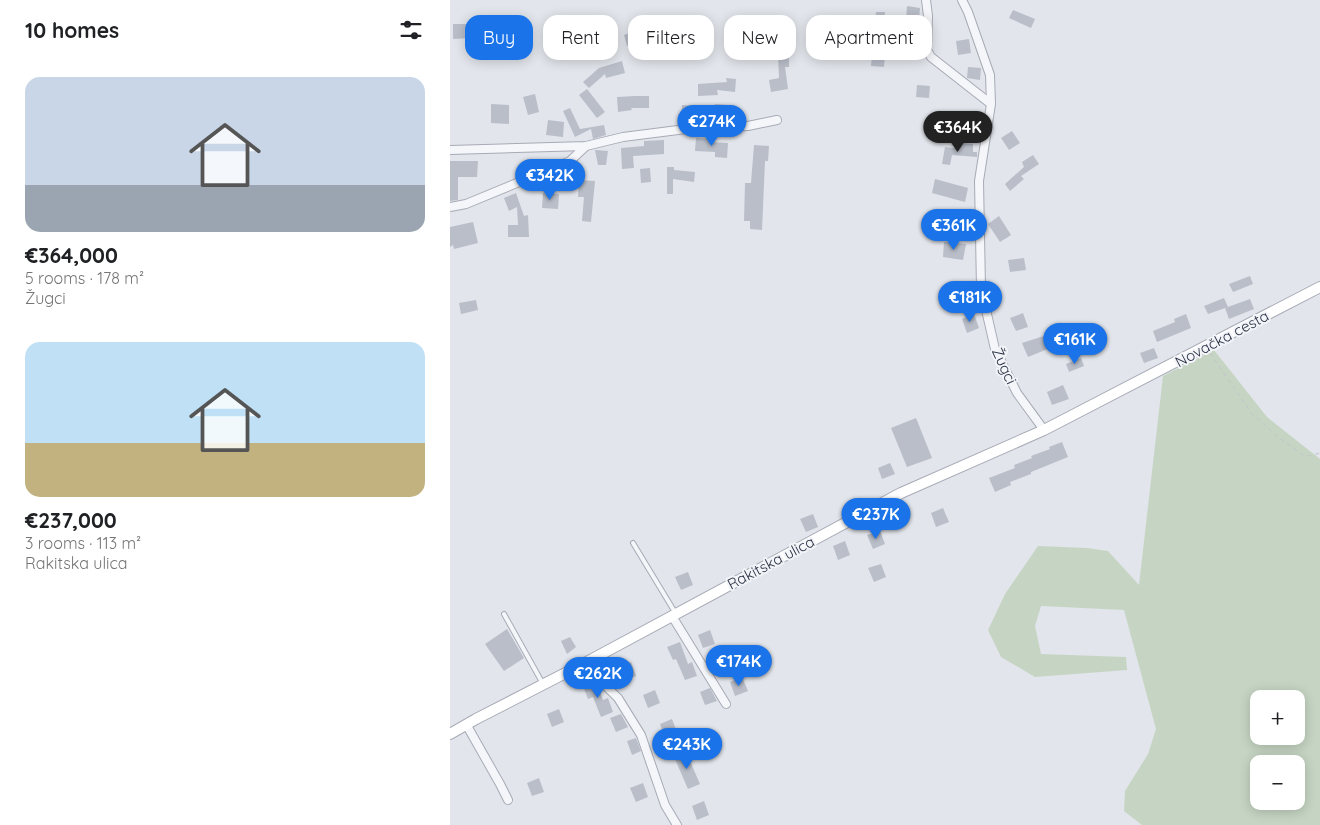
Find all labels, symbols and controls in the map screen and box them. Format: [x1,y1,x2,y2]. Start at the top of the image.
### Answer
chip: Buy [465,15,533,60]
chip: Rent [543,15,618,60]
chip: Filters [628,15,714,60]
chip: New [724,15,796,60]
chip: Apartment [806,15,932,60]
icon: filters [397,16,425,44]
text: 10 homes [25,17,119,43]
pin: €274K [677,104,747,147]
icon: home [180,110,270,200]
pin: €364K [923,110,993,153]
text: €274K [688,111,736,131]
text: €364K [934,117,982,137]
pin: €342K [515,158,585,201]
text: €342K [526,165,574,185]
pin: €361K [919,208,989,251]
text: €361K [932,215,976,235]
text: €364,000 [25,242,118,268]
text: 5 rooms · 178 m² [25,268,144,288]
pin: €181K [935,280,1005,323]
text: €181K [949,287,991,307]
text: Žugci [25,288,66,308]
street label: Novačka cesta [1172,306,1272,371]
pin: €161K [1040,322,1110,365]
text: €161K [1054,329,1096,349]
street label: Žugci [988,345,1021,387]
icon: home [180,375,270,465]
pin: €237K [841,498,911,540]
text: €237K [853,504,900,524]
text: €237,000 [25,507,117,533]
street label: Rakitska ulica [724,532,818,593]
text: 3 rooms · 113 m² [25,533,141,553]
text: Rakitska ulica [25,553,127,573]
pin: €174K [704,644,774,687]
text: €174K [717,651,761,671]
pin: €262K [563,656,633,699]
text: €262K [574,663,622,683]
map controls [1250,690,1305,810]
button: + [1250,690,1305,745]
pin: €243K [652,728,722,770]
text: €243K [663,734,711,754]
button: − [1250,755,1305,810]

